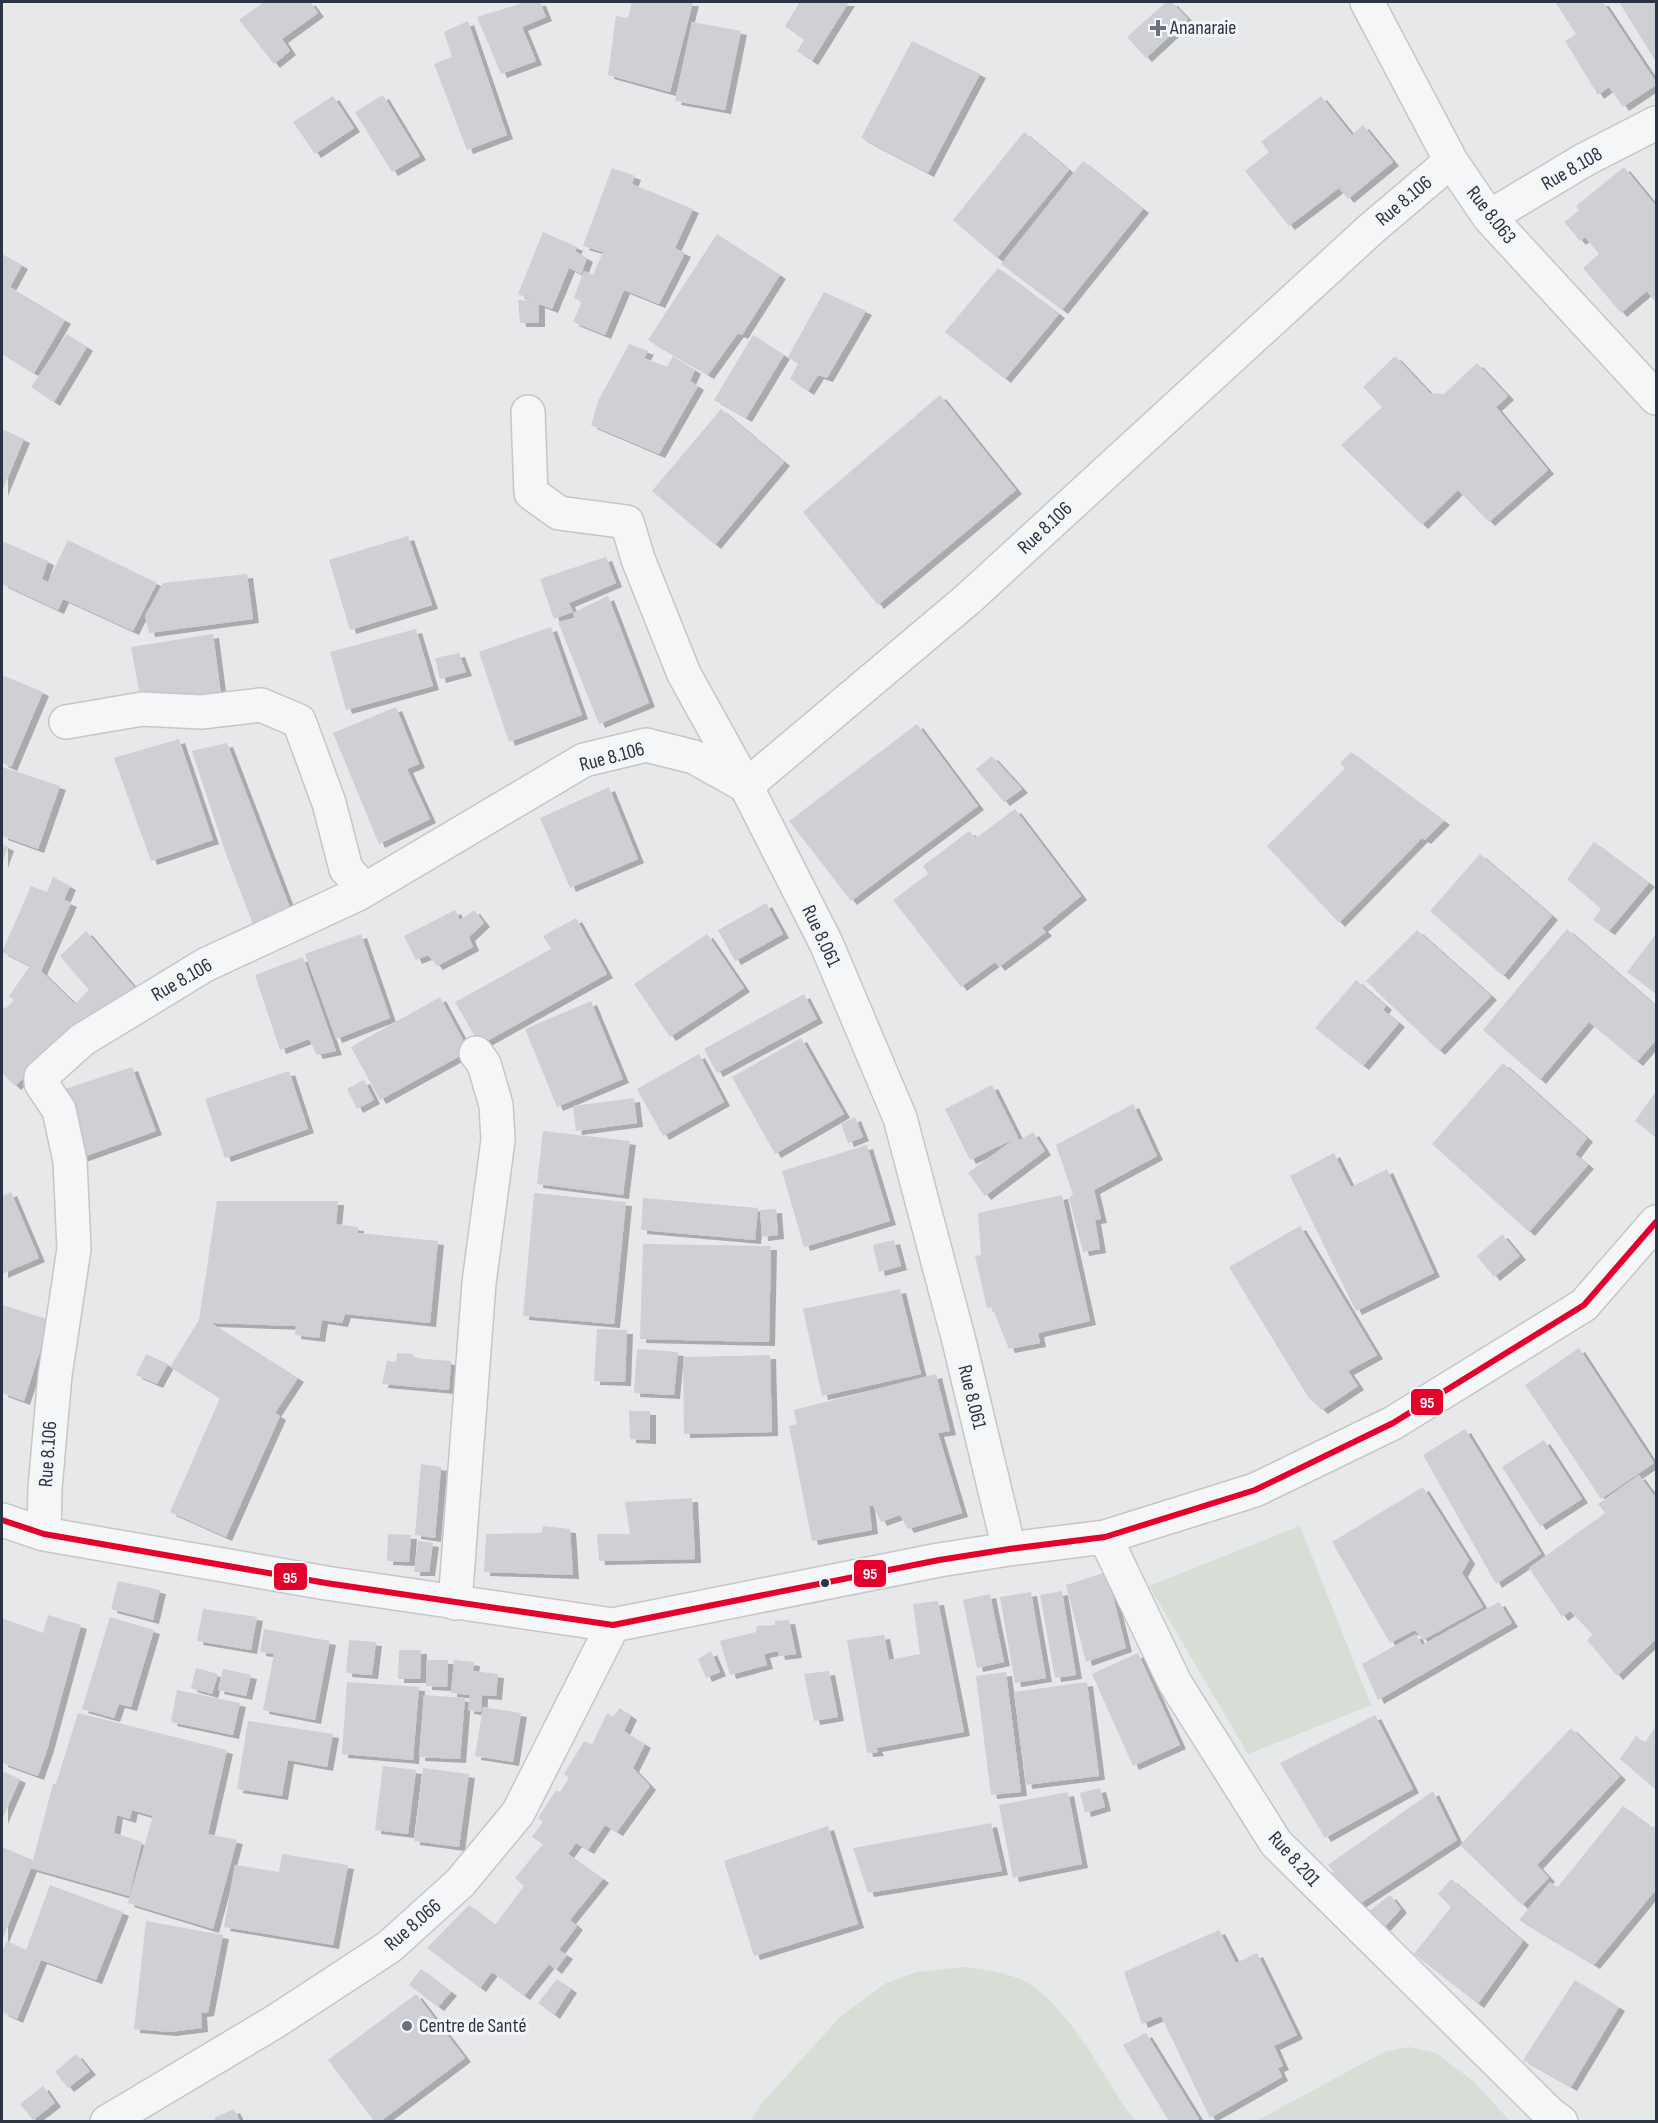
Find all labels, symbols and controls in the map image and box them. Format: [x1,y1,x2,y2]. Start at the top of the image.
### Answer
place label: Ananaraie [1169,16,1236,40]
marker: Ananaraie [1151,21,1165,35]
street label: Rue 8.108 [1537,142,1607,196]
street label: Rue 8.106 [1371,171,1437,231]
street label: Rue 8.063 [1461,181,1521,249]
street label: Rue 8.106 [1013,497,1077,559]
street label: Rue 8.106 [577,737,647,777]
street label: Rue 8.061 [796,901,846,971]
street label: Rue 8.106 [147,953,217,1007]
street label: Rue 8.061 [952,1362,992,1432]
line badge: 95 [1410,1388,1444,1416]
text: 95 [1420,1394,1434,1413]
street label: Rue 8.106 [34,1420,62,1488]
line badge: 95 [853,1559,887,1588]
line badge: 95 [273,1562,308,1591]
text: 95 [863,1565,877,1584]
text: 95 [283,1569,297,1588]
unlabelled marker [819,1577,831,1589]
street label: Rue 8.201 [1263,1826,1325,1892]
street label: Rue 8.066 [380,1894,446,1956]
place label: Centre de Santé [419,2014,527,2038]
marker: Centre de Santé [400,2019,414,2033]

